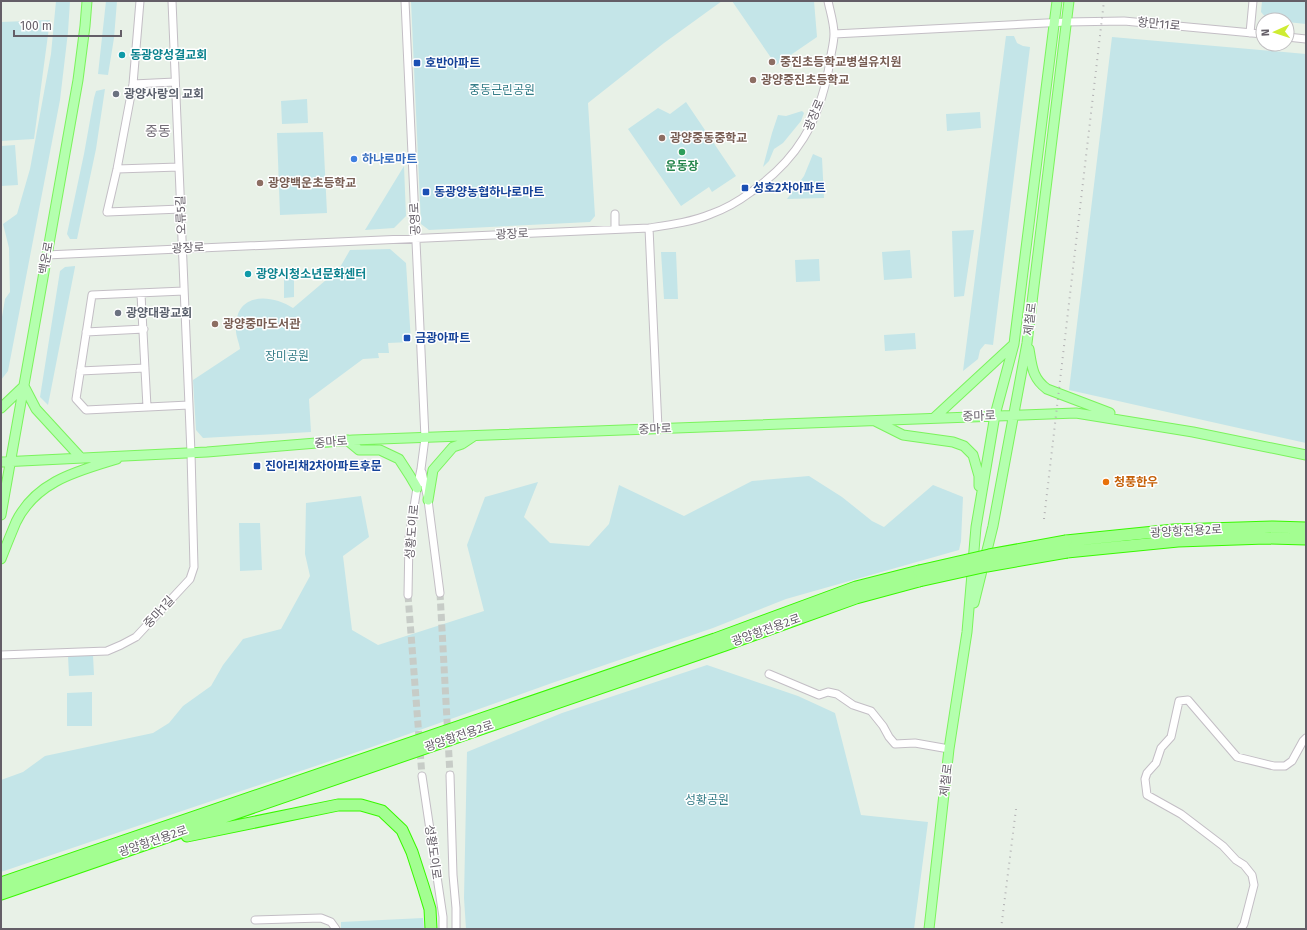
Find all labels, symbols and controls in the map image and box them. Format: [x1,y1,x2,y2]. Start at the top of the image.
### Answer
scale bar [14,12,121,38]
north arrow [1255,12,1295,52]
street label: 항만11로 [1137,15,1181,33]
text: 100 m [20,19,52,33]
text: N [1259,29,1272,36]
place label: 동광양성결교회 [130,48,207,62]
marker: 동광양성결교회 [117,50,127,60]
place label: 중진초등학교병설유치원 [780,55,901,69]
place label: 호반아파트 [425,56,480,70]
marker: 중진초등학교병설유치원 [767,57,777,67]
marker: 호반아파트 [412,58,422,68]
place label: 광양중진초등학교 [761,73,849,87]
marker: 광양중진초등학교 [748,75,758,85]
park label: 중동근린공원 [469,83,535,97]
place label: 광양사랑의 교회 [124,87,204,101]
marker: 광양사랑의 교회 [111,89,121,99]
street label: 광장로 [801,97,827,133]
district label: 중동 [145,123,171,140]
place label: 광양중동중학교 [670,131,747,145]
marker: 광양중동중학교 [657,133,667,143]
marker: 운동장 [677,147,687,157]
place label: 하나로마트 [362,152,417,166]
marker: 하나로마트 [349,154,359,164]
place label: 운동장 [665,159,699,173]
place label: 광양백운초등학교 [268,176,356,190]
marker: 광양백운초등학교 [255,178,265,188]
place label: 성호2차아파트 [753,181,825,195]
marker: 성호2차아파트 [740,183,750,193]
place label: 동광양농협하나로마트 [434,185,544,199]
marker: 동광양농협하나로마트 [421,187,431,197]
street label: 오류5길 [173,195,189,235]
street label: 공영로 [407,202,423,236]
street label: 광장로 [495,226,529,242]
street label: 백운로 [36,240,56,276]
street label: 광장로 [171,240,205,256]
place label: 광양시청소년문화센터 [256,267,366,281]
marker: 광양시청소년문화센터 [243,269,253,279]
street label: 제철로 [1021,302,1039,336]
place label: 광양대광교회 [126,306,192,320]
marker: 광양대광교회 [113,308,123,318]
place label: 광양중마도서관 [223,317,300,331]
marker: 광양중마도서관 [210,319,220,329]
place label: 금광아파트 [415,331,470,345]
marker: 금광아파트 [402,333,412,343]
park label: 장미공원 [265,349,309,363]
street label: 중마로 [962,408,996,424]
street label: 중마로 [638,421,672,437]
street label: 중마로 [314,434,348,450]
place label: 진아리채2차아파트후문 [265,459,382,473]
marker: 진아리채2차아파트후문 [252,461,262,471]
place label: 청풍한우 [1114,475,1158,489]
marker: 청풍한우 [1101,477,1111,487]
street label: 성황도이로 [403,504,421,560]
street label: 광양항전용2로 [1150,522,1222,540]
street label: 중마1길 [141,593,177,631]
street label: 광양항전용2로 [730,611,802,649]
street label: 광양항전용2로 [423,718,495,754]
street label: 제철로 [937,763,955,797]
park label: 성황공원 [685,793,729,807]
street label: 광양항전용2로 [117,823,189,859]
street label: 성황도이로 [422,824,444,880]

